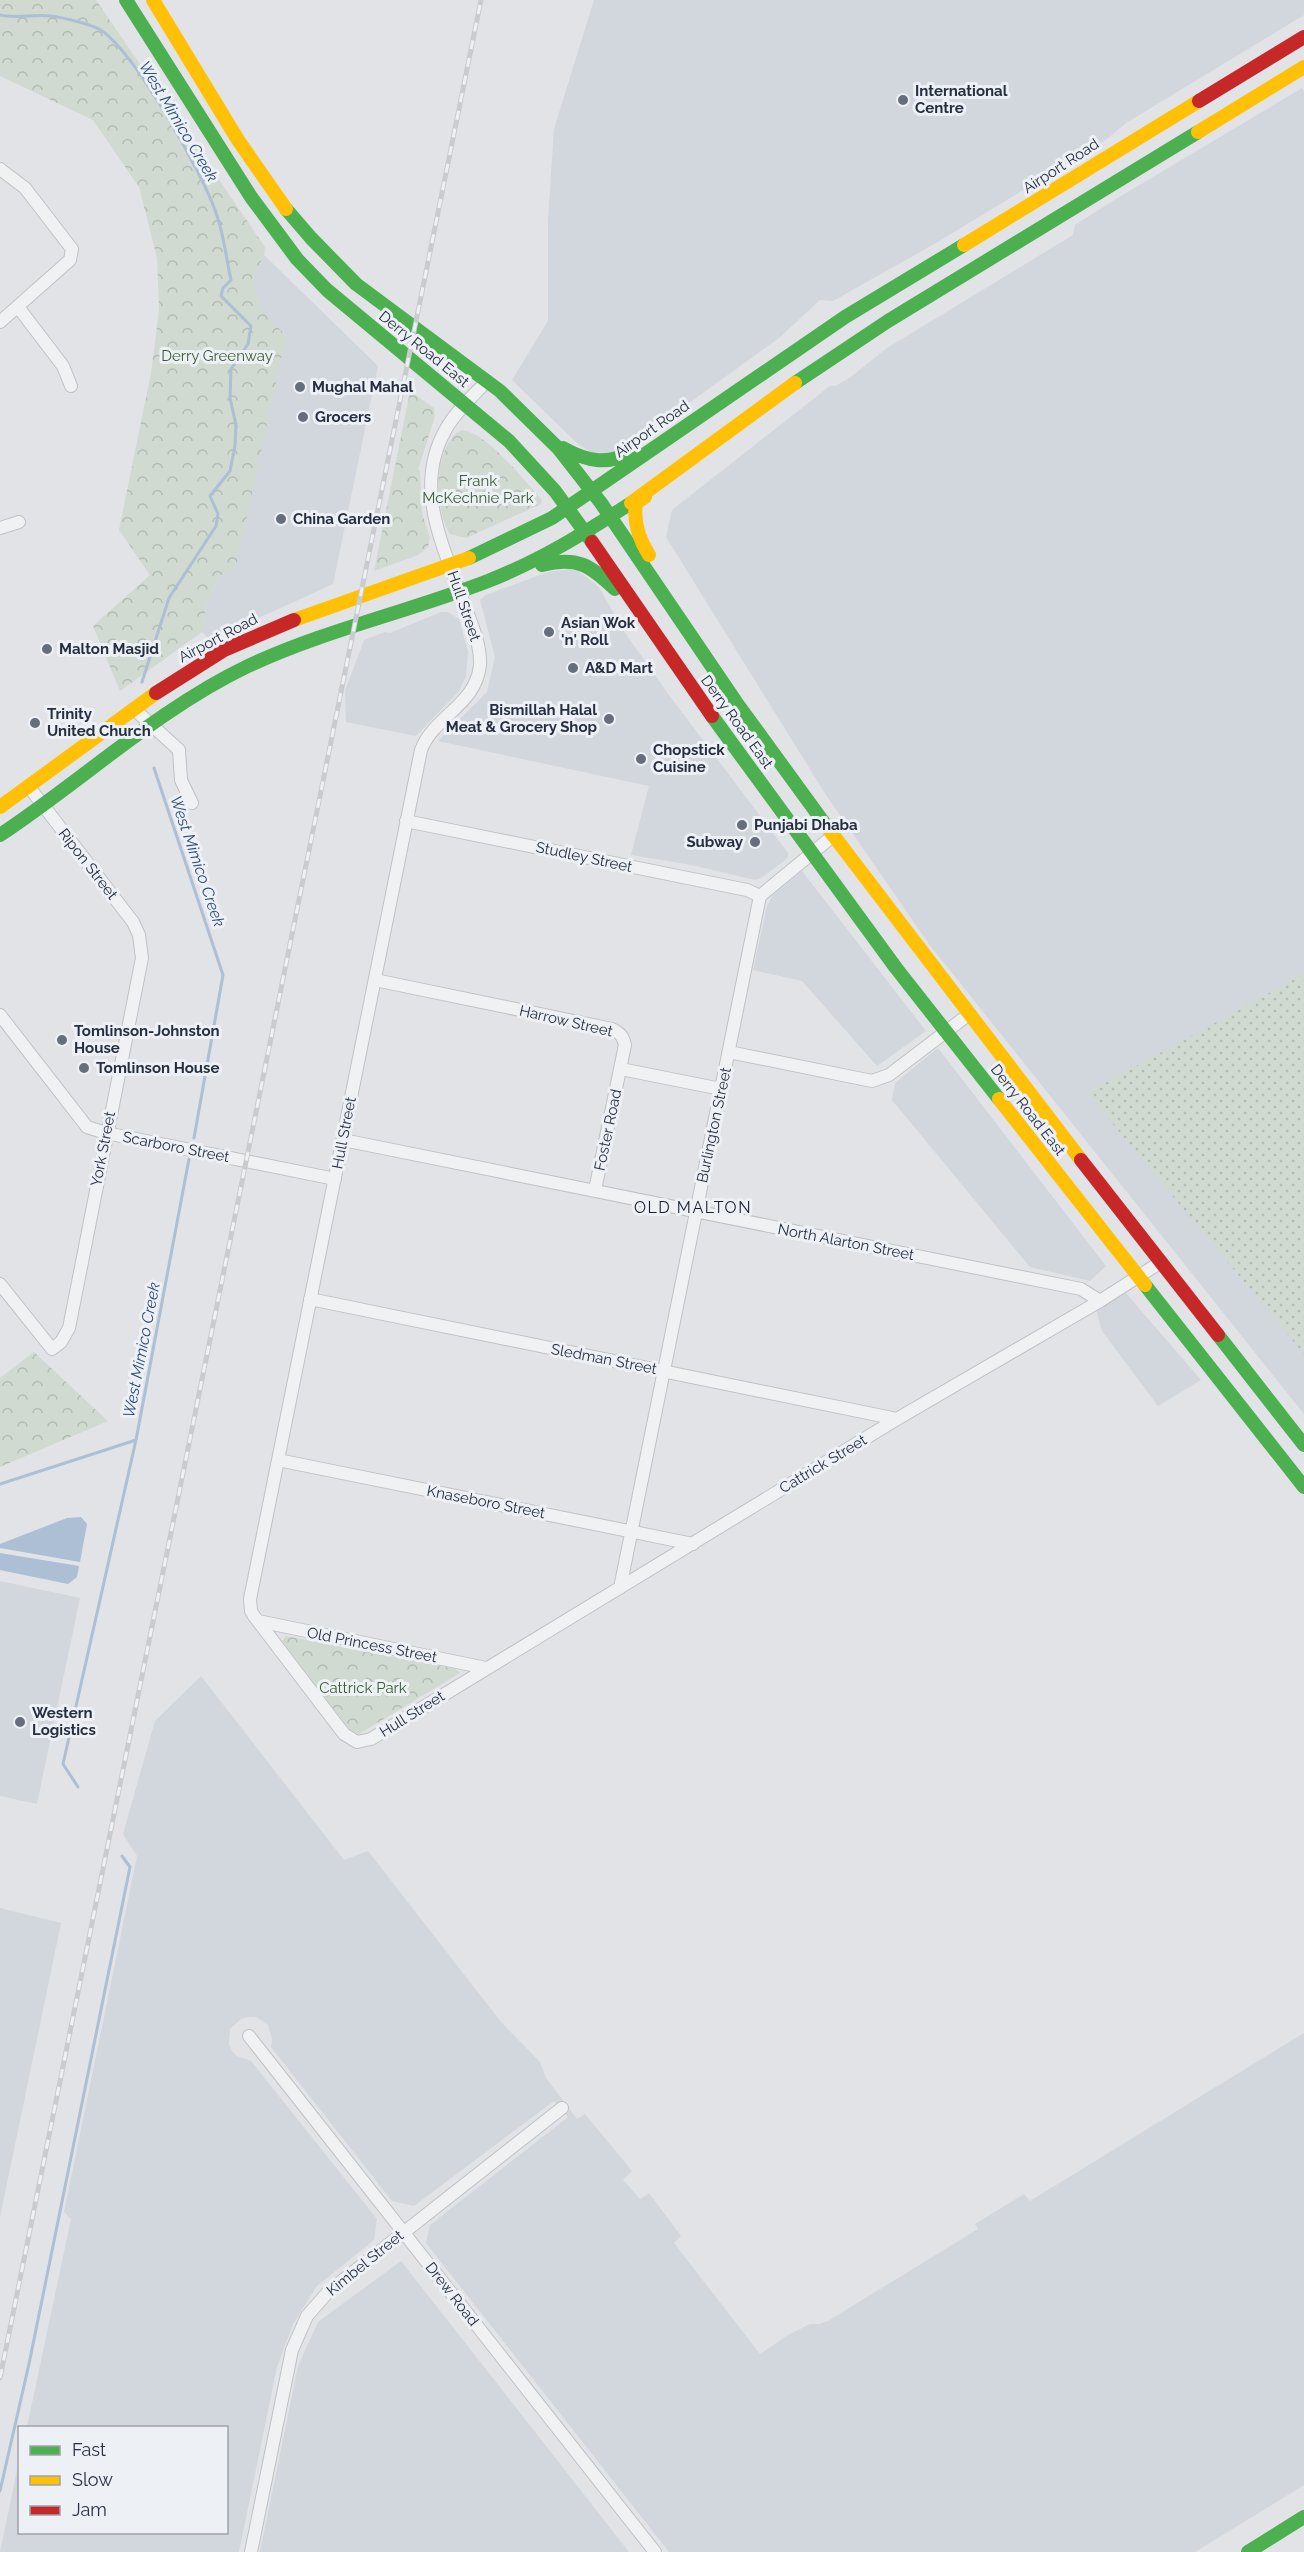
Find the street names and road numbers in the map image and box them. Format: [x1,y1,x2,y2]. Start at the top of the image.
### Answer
street label: Airport Road [1020,135,1102,197]
street label: Derry Road East [375,307,473,391]
street label: Airport Road [611,397,693,461]
street label: Hull Street [444,569,484,643]
street label: Airport Road [175,610,261,666]
street label: Derry Road East [697,672,777,772]
street label: Ripon Street [55,825,121,903]
street label: Studley Street [534,838,634,876]
street label: Harrow Street [518,1002,614,1040]
street label: Derry Road East [987,1061,1069,1159]
street label: Burlington Street [693,1066,735,1184]
street label: Foster Road [591,1088,625,1172]
street label: Hull Street [328,1095,360,1171]
street label: York Street [87,1110,119,1188]
street label: Scarboro Street [121,1128,231,1166]
street label: North Alarton Street [776,1220,916,1264]
street label: Sledman Street [550,1340,658,1378]
street label: Cattrick Street [776,1431,870,1497]
street label: Knaseboro Street [425,1482,547,1522]
street label: Old Princess Street [306,1624,438,1666]
street label: Hull Street [376,1687,448,1741]
street label: Kimbel Street [323,2226,407,2300]
street label: Drew Road [422,2259,482,2329]

